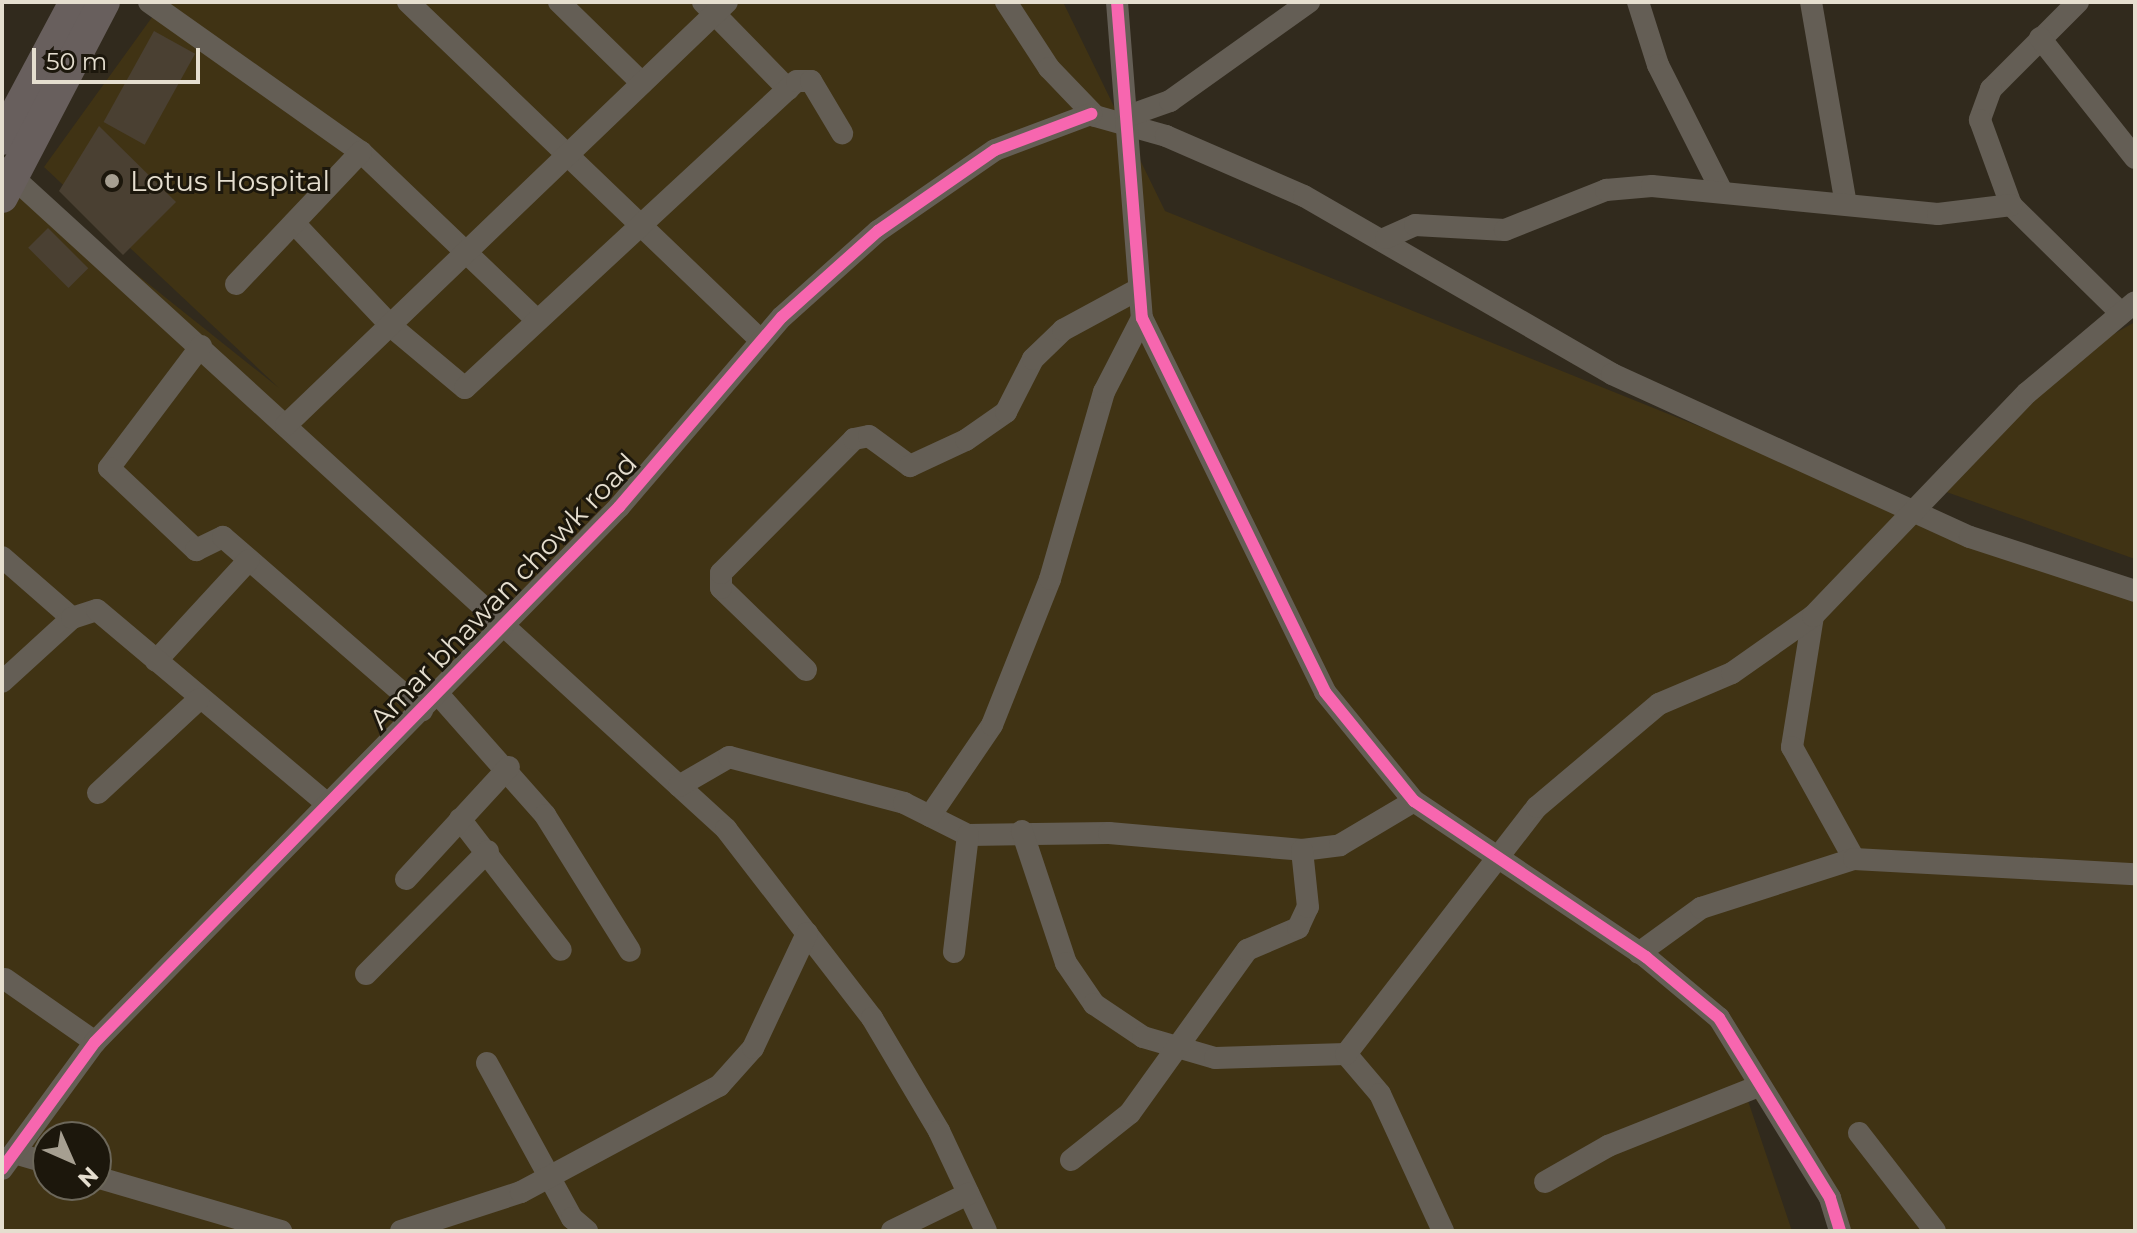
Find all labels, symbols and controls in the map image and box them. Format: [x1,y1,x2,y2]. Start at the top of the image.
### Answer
scale bar [36,32,204,82]
text: 50 m [46,47,107,76]
place label: Lotus Hospital [130,164,330,198]
marker: Lotus Hospital [101,170,123,192]
street label: Amar bhawan chowk road [362,446,644,736]
north arrow [32,1121,112,1201]
text: N [72,1161,104,1193]

